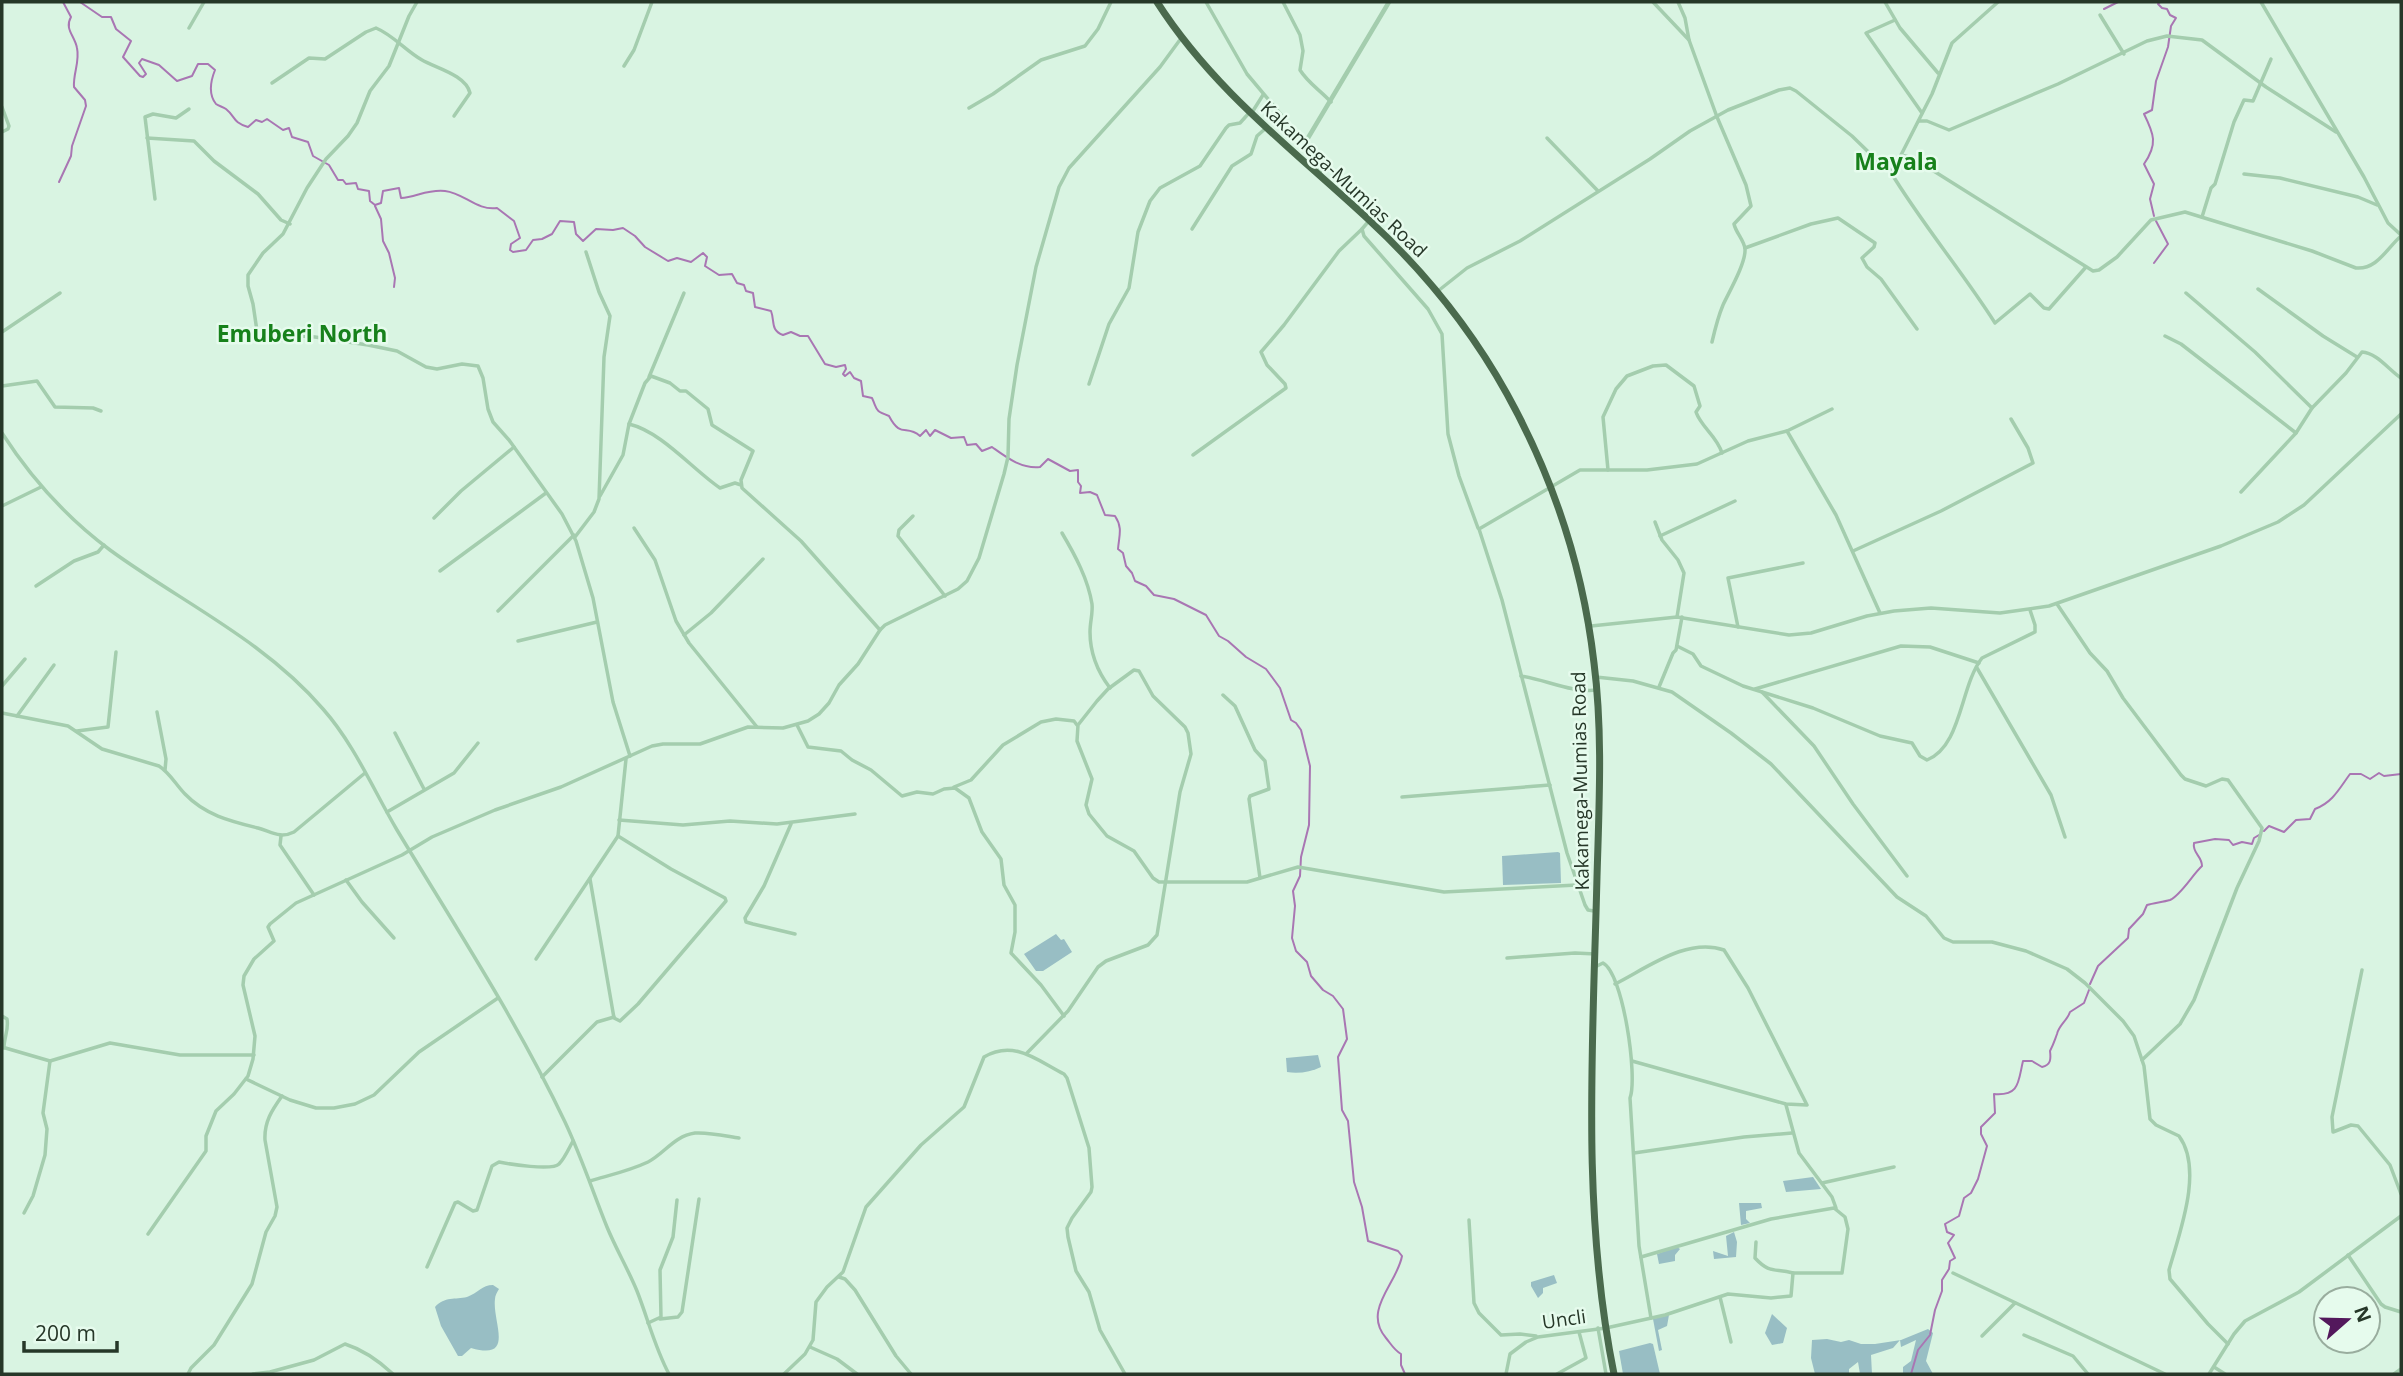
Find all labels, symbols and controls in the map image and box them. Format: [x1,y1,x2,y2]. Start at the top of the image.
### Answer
street label: Kakamega-Mumias Road [1255,95,1433,263]
district label: Mayala [1854,145,1938,177]
district label: Emuberi North [217,317,387,349]
street label: Kakamega-Mumias Road [1565,671,1595,891]
north arrow [2312,1285,2382,1355]
text: N [2348,1302,2378,1326]
street label: Uncli [1540,1303,1588,1335]
scale bar [24,1310,117,1354]
text: 200 m [35,1319,96,1347]

